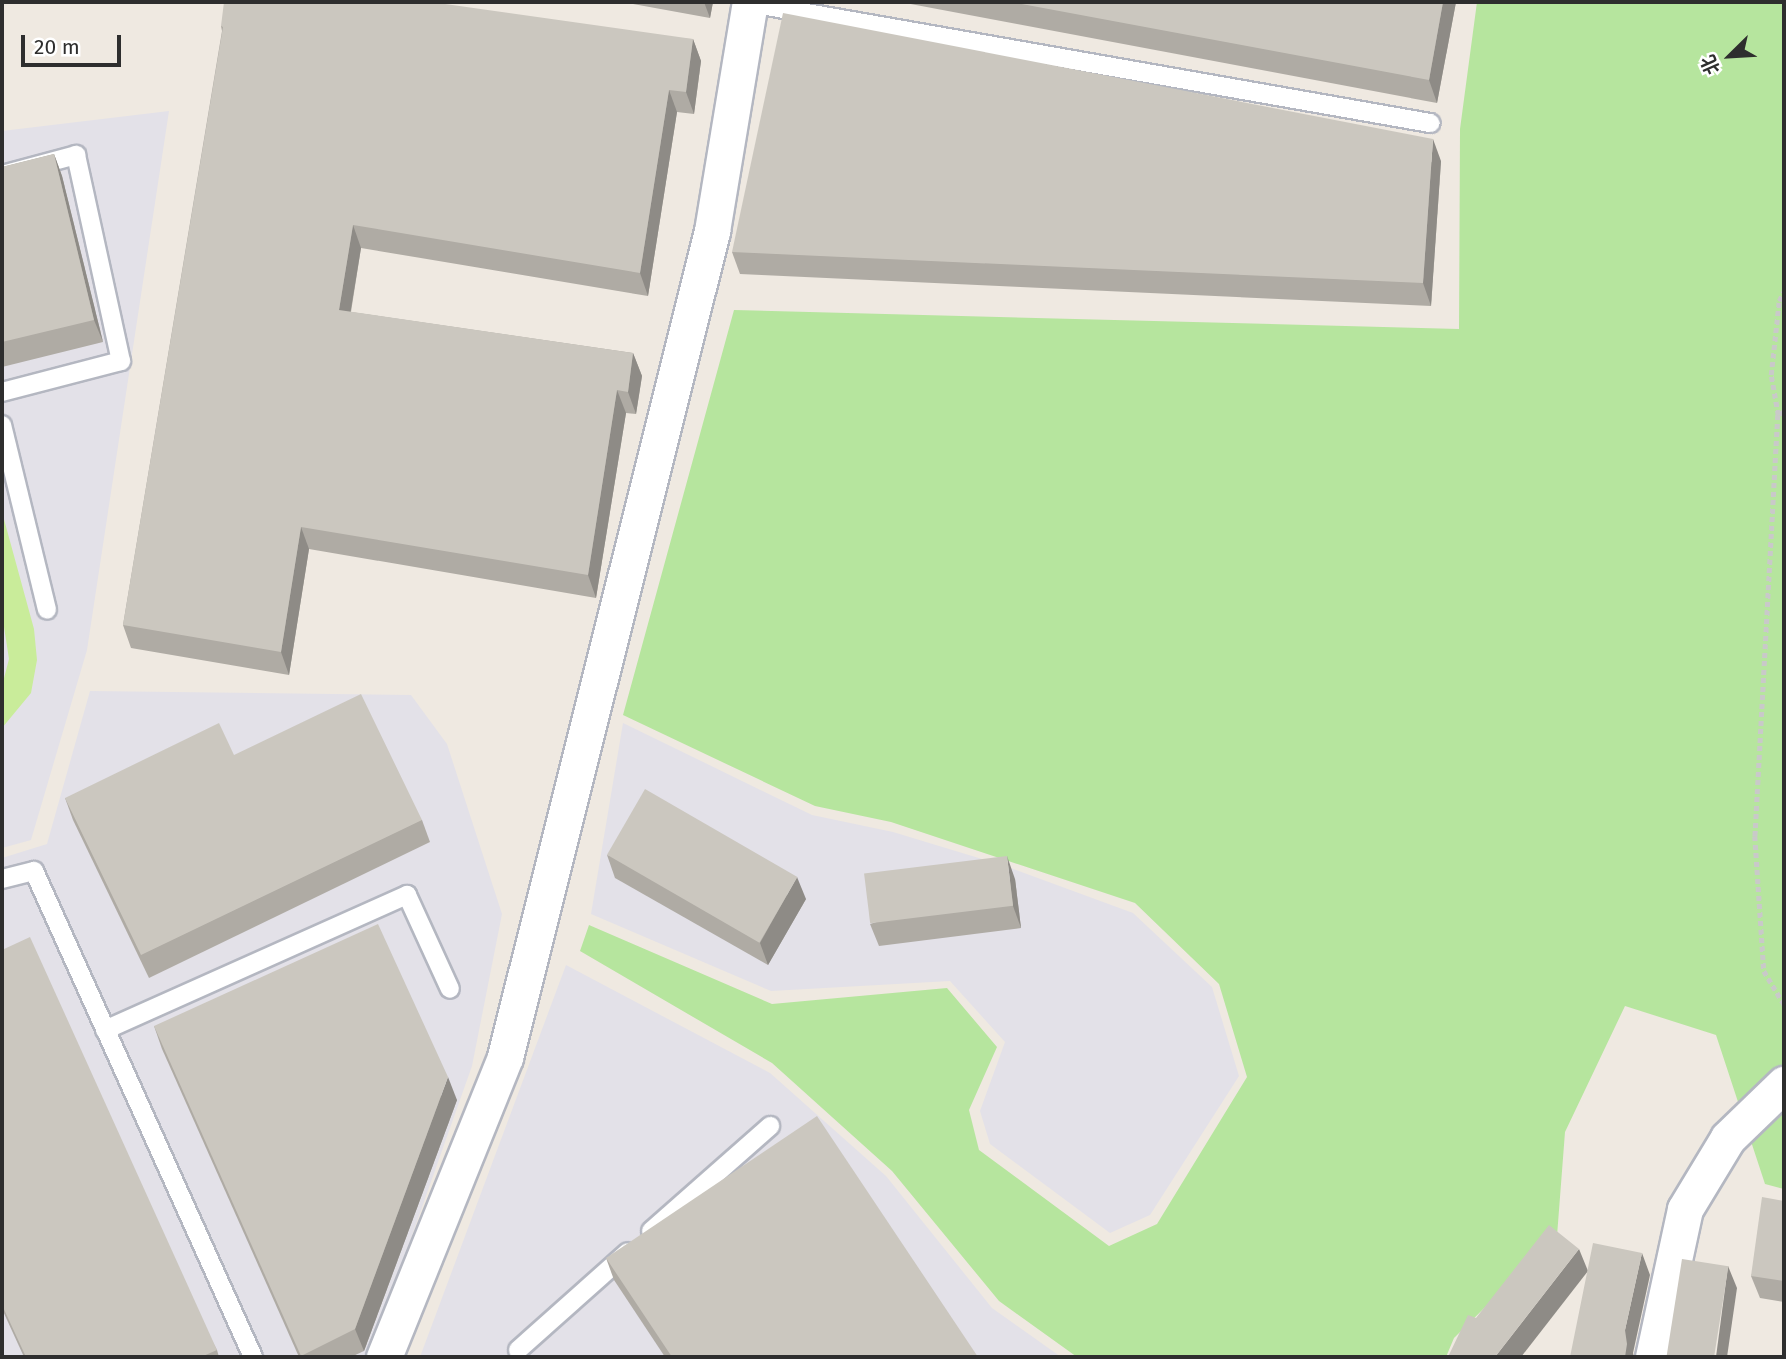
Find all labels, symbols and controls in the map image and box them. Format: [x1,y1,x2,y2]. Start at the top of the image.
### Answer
scale bar [24,21,124,65]
north arrow [1695,21,1765,91]
text: 20 m [34,34,80,60]
text: 北 [1696,51,1725,78]

